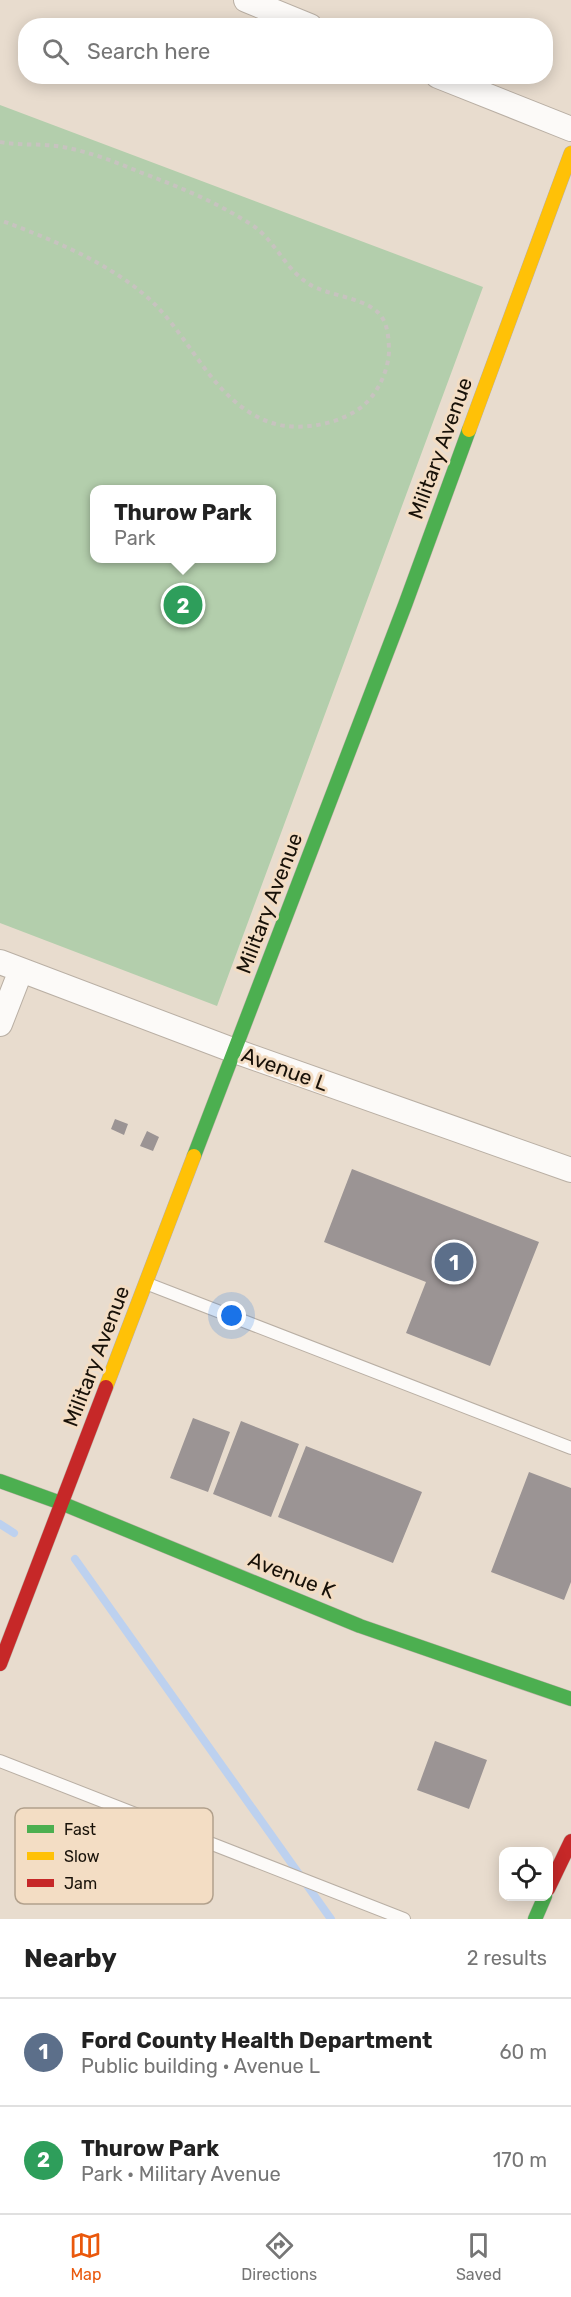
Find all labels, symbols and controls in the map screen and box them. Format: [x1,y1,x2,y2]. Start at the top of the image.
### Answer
search box [18,18,553,84]
icon: search [39,35,72,68]
text: Search here [87,38,210,65]
street label: Military Avenue [403,374,477,522]
popup [90,485,276,563]
text: Thurow Park [114,499,252,526]
text: Park [114,526,156,550]
pin: 2 [164,582,202,628]
street label: Military Avenue [231,829,307,977]
street label: Avenue L [238,1042,332,1096]
pin: 1 [434,1240,474,1284]
street label: Military Avenue [58,1282,134,1430]
your location [217,1301,246,1330]
street label: Avenue K [245,1546,339,1604]
legend [15,1808,213,1904]
text: Fast [64,1820,96,1839]
text: Slow [64,1847,100,1866]
map controls [499,1847,553,1901]
button: locate [499,1847,553,1901]
text: Jam [64,1874,97,1893]
text: Nearby [24,1943,117,1974]
text: 2 results [467,1946,547,1970]
text: Ford County Health Department [81,2027,432,2054]
text: 1 [39,2040,48,2064]
text: 60 m [500,2040,547,2064]
text: Public building · Avenue L [81,2054,320,2078]
text: Thurow Park [81,2135,219,2162]
text: 2 [37,2148,50,2172]
text: 170 m [493,2148,547,2172]
text: Park · Military Avenue [81,2162,281,2186]
tab: Map [69,2229,102,2284]
tab: Directions [241,2229,317,2284]
tab: Saved [456,2229,502,2284]

